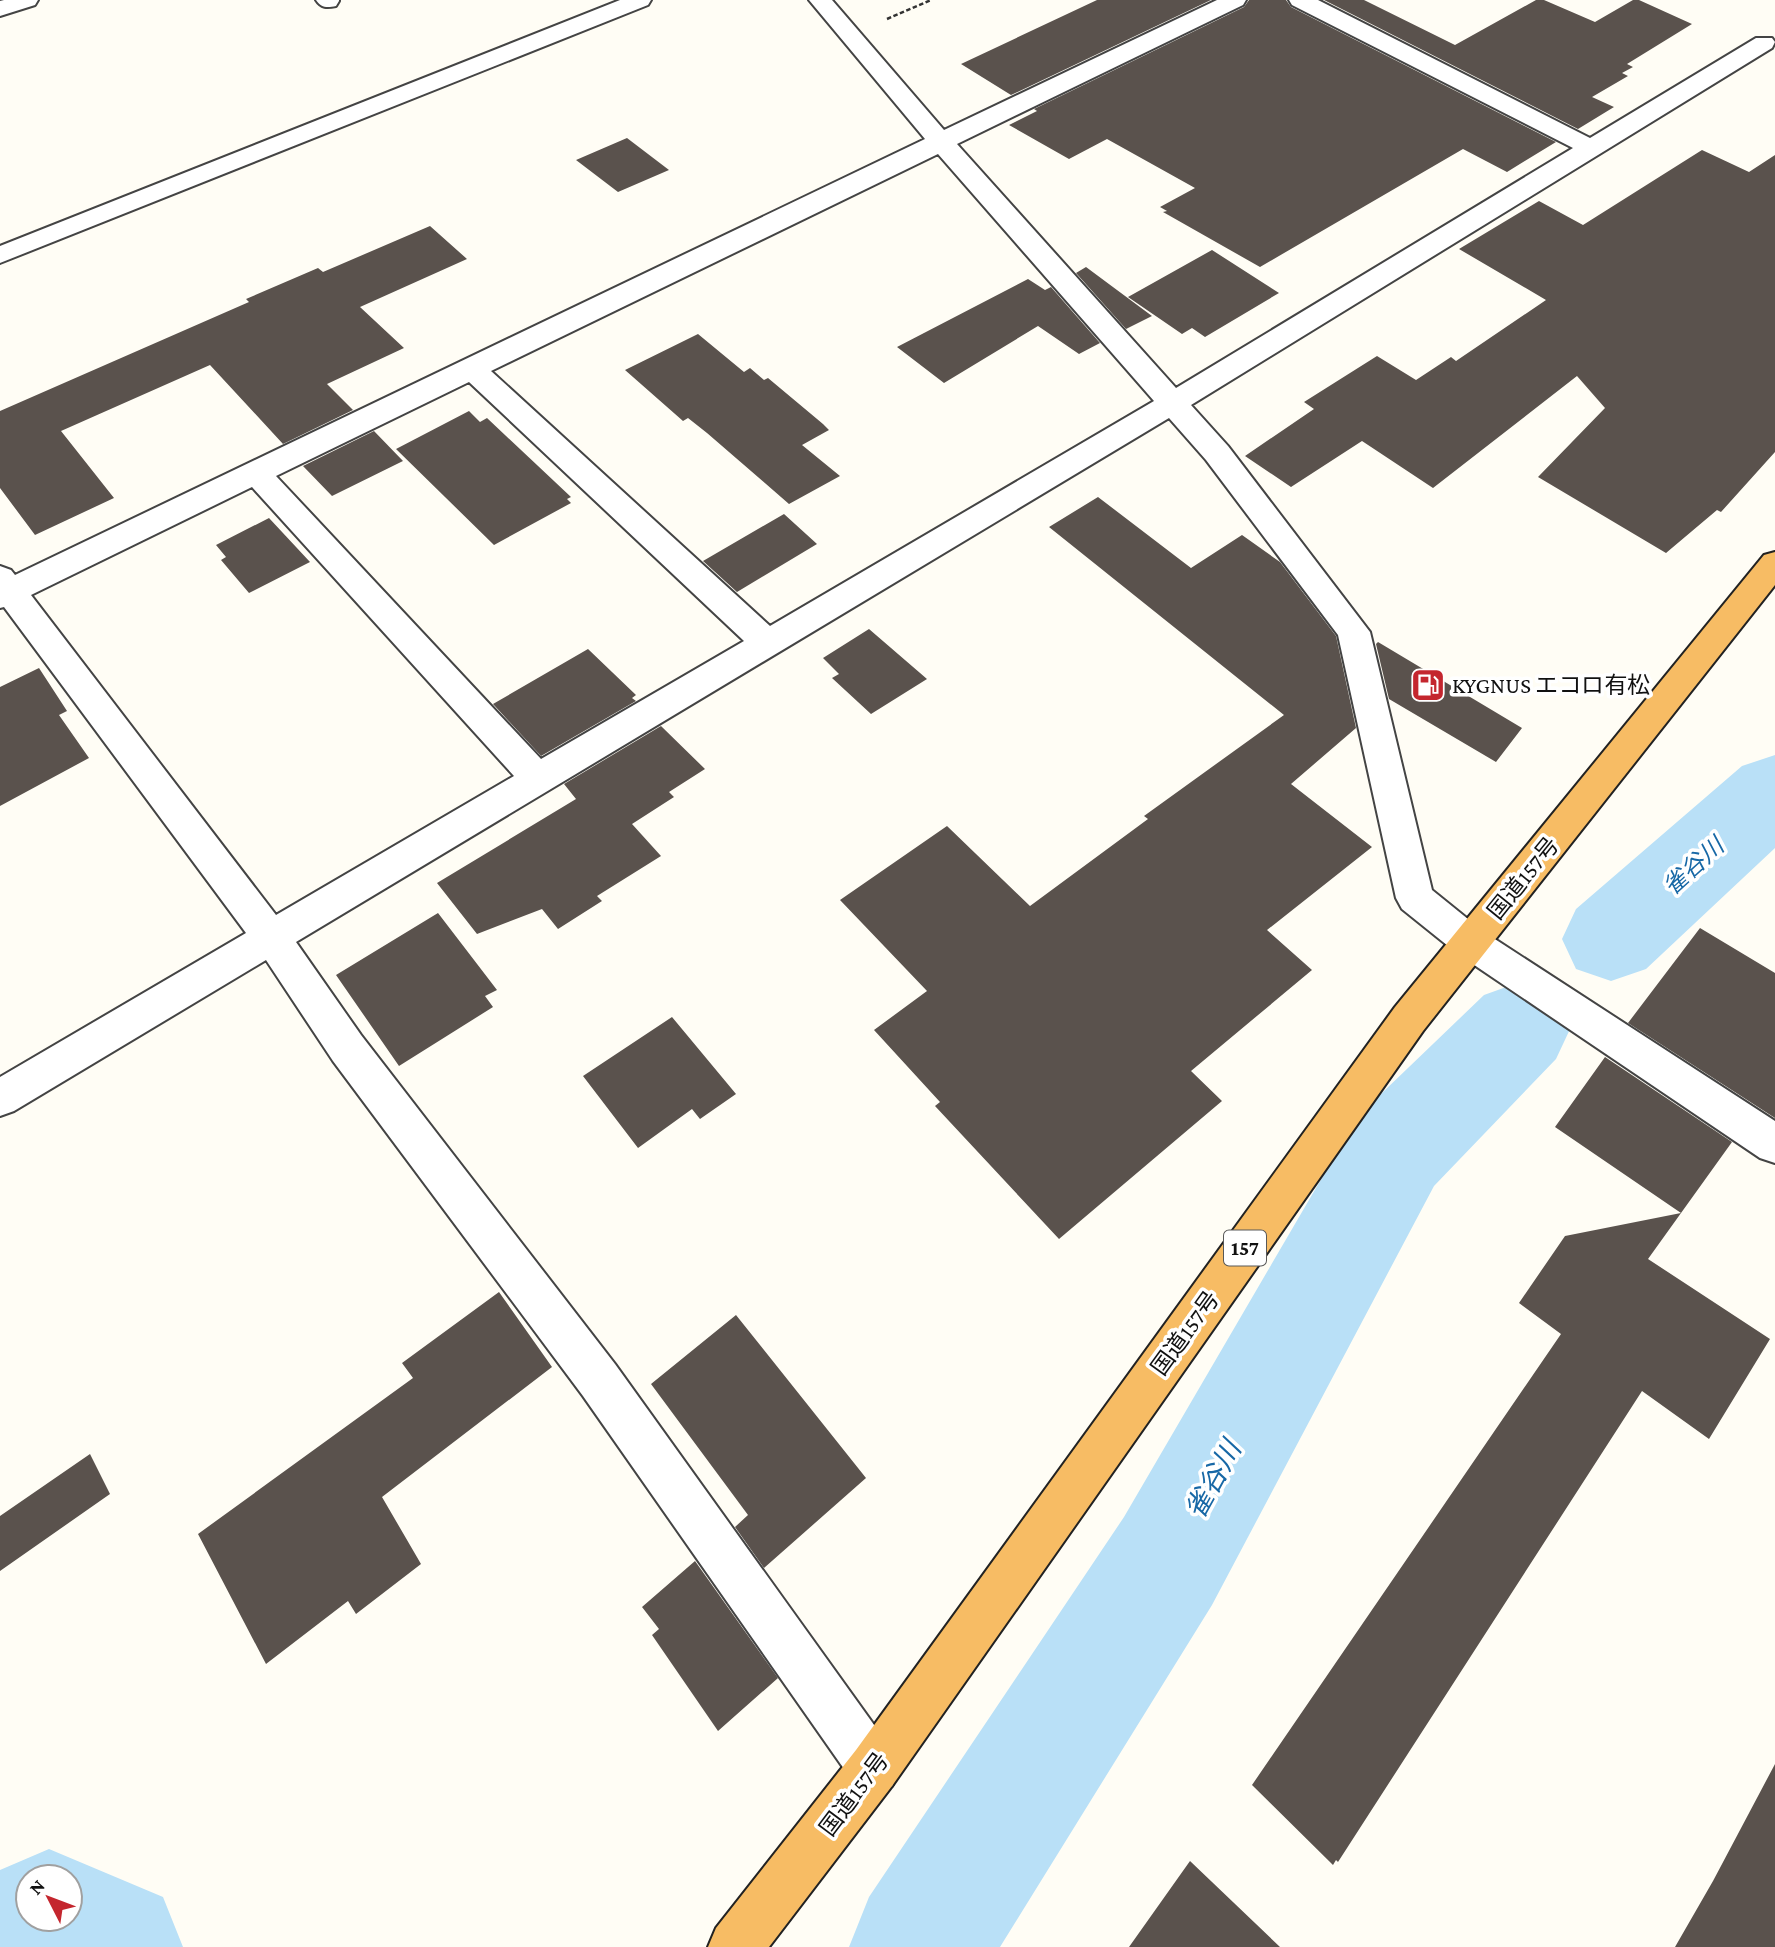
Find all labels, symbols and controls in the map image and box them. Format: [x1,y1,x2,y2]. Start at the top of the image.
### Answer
fuel station icon: KYGNUS エコロ有松 [1409,666,1447,704]
place label: KYGNUS エコロ有松 [1452,672,1650,698]
water label: 雀谷川 [1657,830,1731,900]
street label: 国道157号 [1482,832,1564,924]
road number: 157 [1224,1230,1266,1266]
street label: 国道157号 [1146,1286,1224,1380]
water label: 雀谷川 [1179,1433,1248,1524]
street label: 国道157号 [814,1747,894,1841]
north arrow [14,1863,84,1933]
text: N [25,1875,49,1899]

